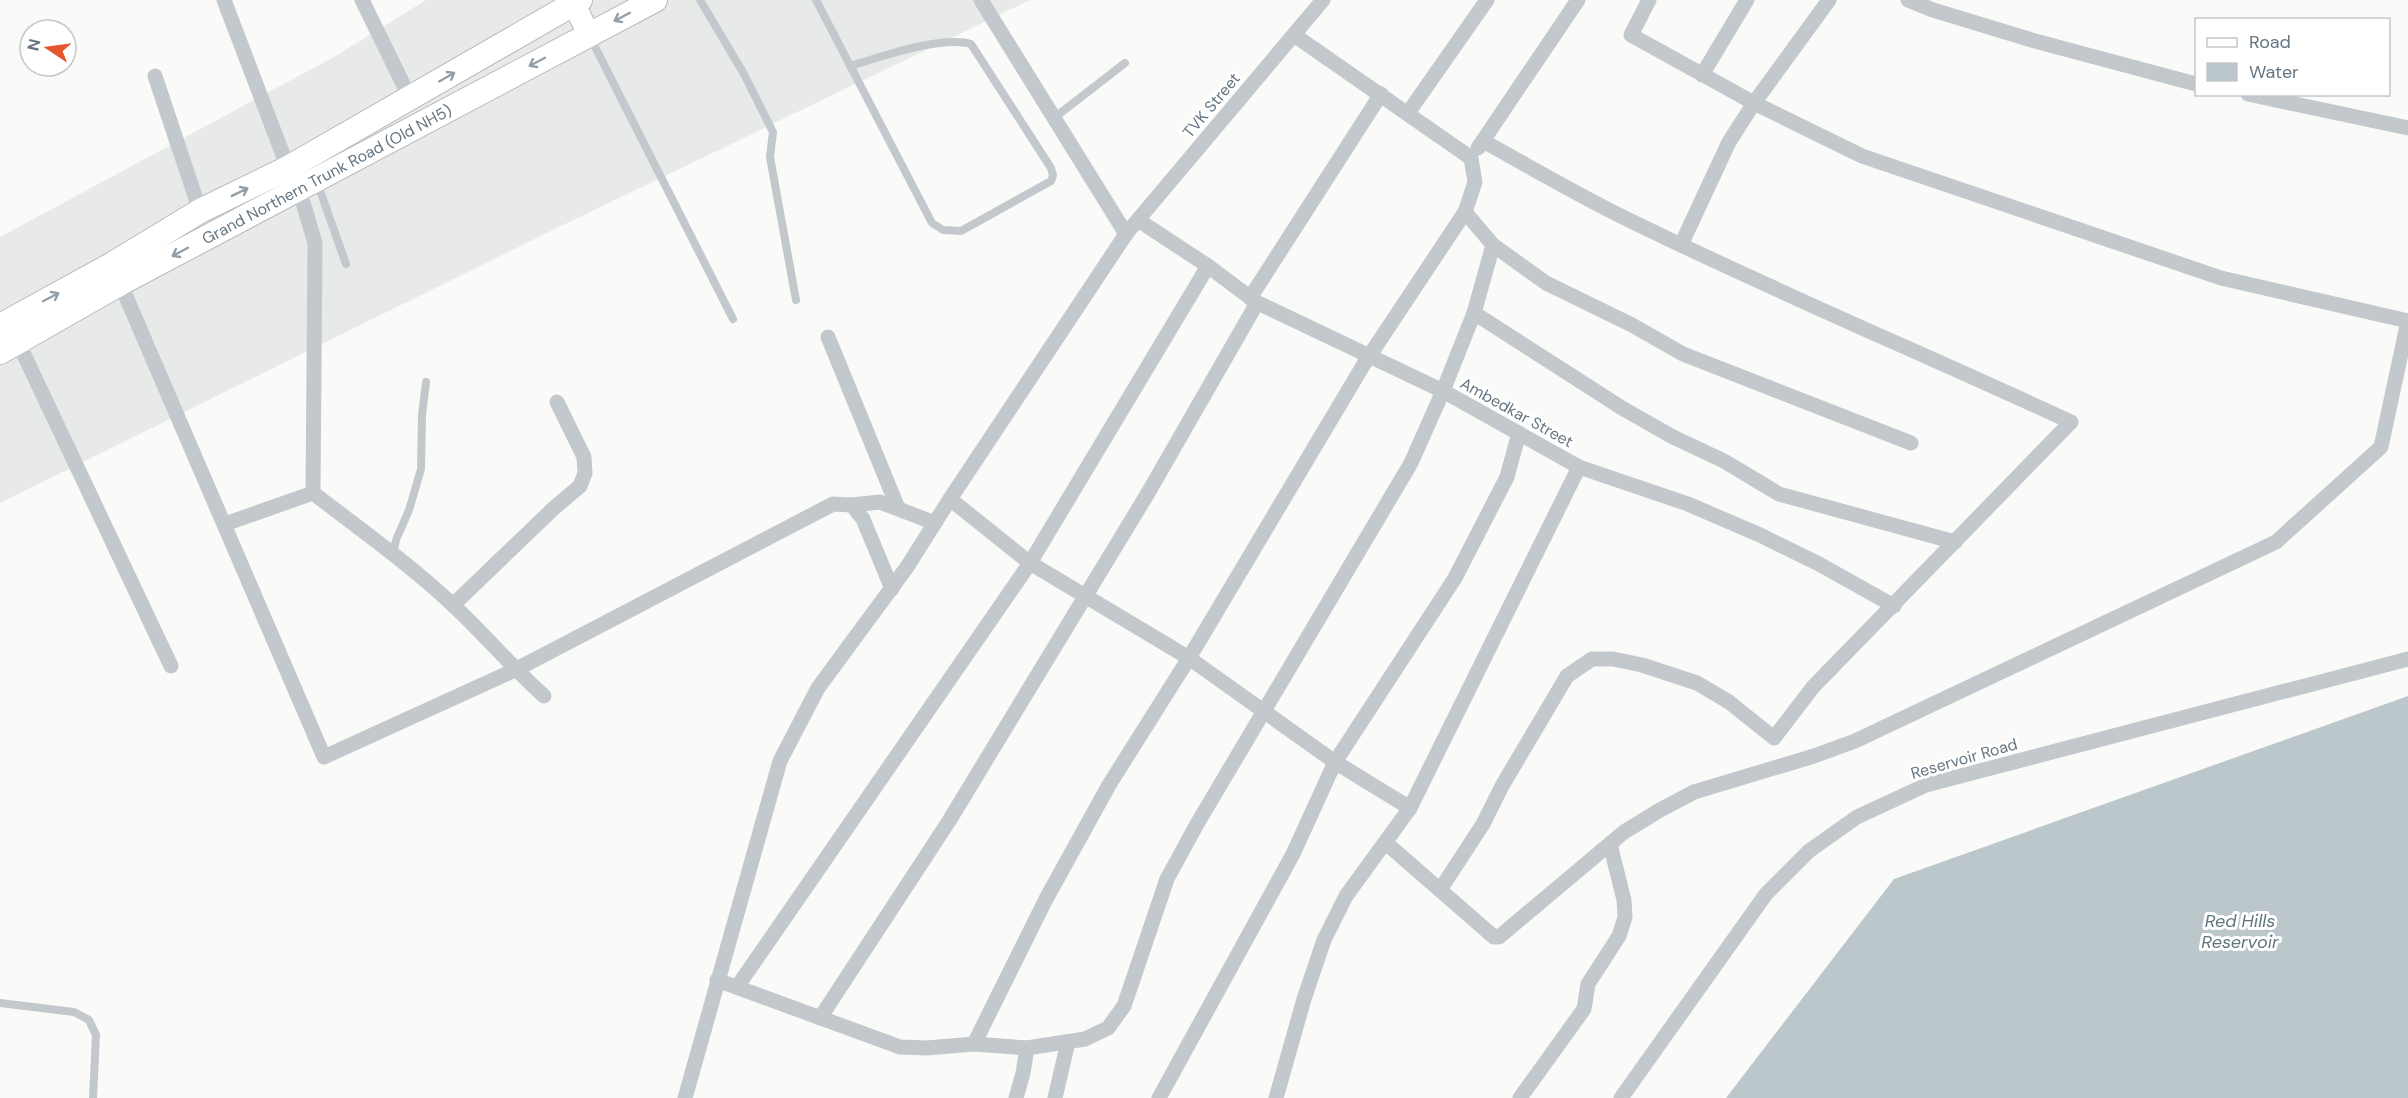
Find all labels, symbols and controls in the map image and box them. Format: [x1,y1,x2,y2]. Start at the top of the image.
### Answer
one-way arrow [613,12,631,24]
north arrow [18,18,78,78]
legend [2195,18,2390,96]
text: Road [2249,30,2291,54]
text: N [22,37,45,53]
one-way arrow [529,57,547,68]
text: Water [2249,60,2299,84]
street label: TVK Street [1178,68,1245,142]
one-way arrow [438,71,455,83]
street label: Grand Northern Trunk Road (Old NH5) [198,100,455,249]
one-way arrow [230,185,248,197]
one-way arrow [171,247,189,258]
one-way arrow [42,291,59,303]
street label: Ambedkar Street [1456,373,1577,452]
street label: Reservoir Road [1908,733,2020,784]
water label: Red Hills Reservoir [2201,909,2280,954]

